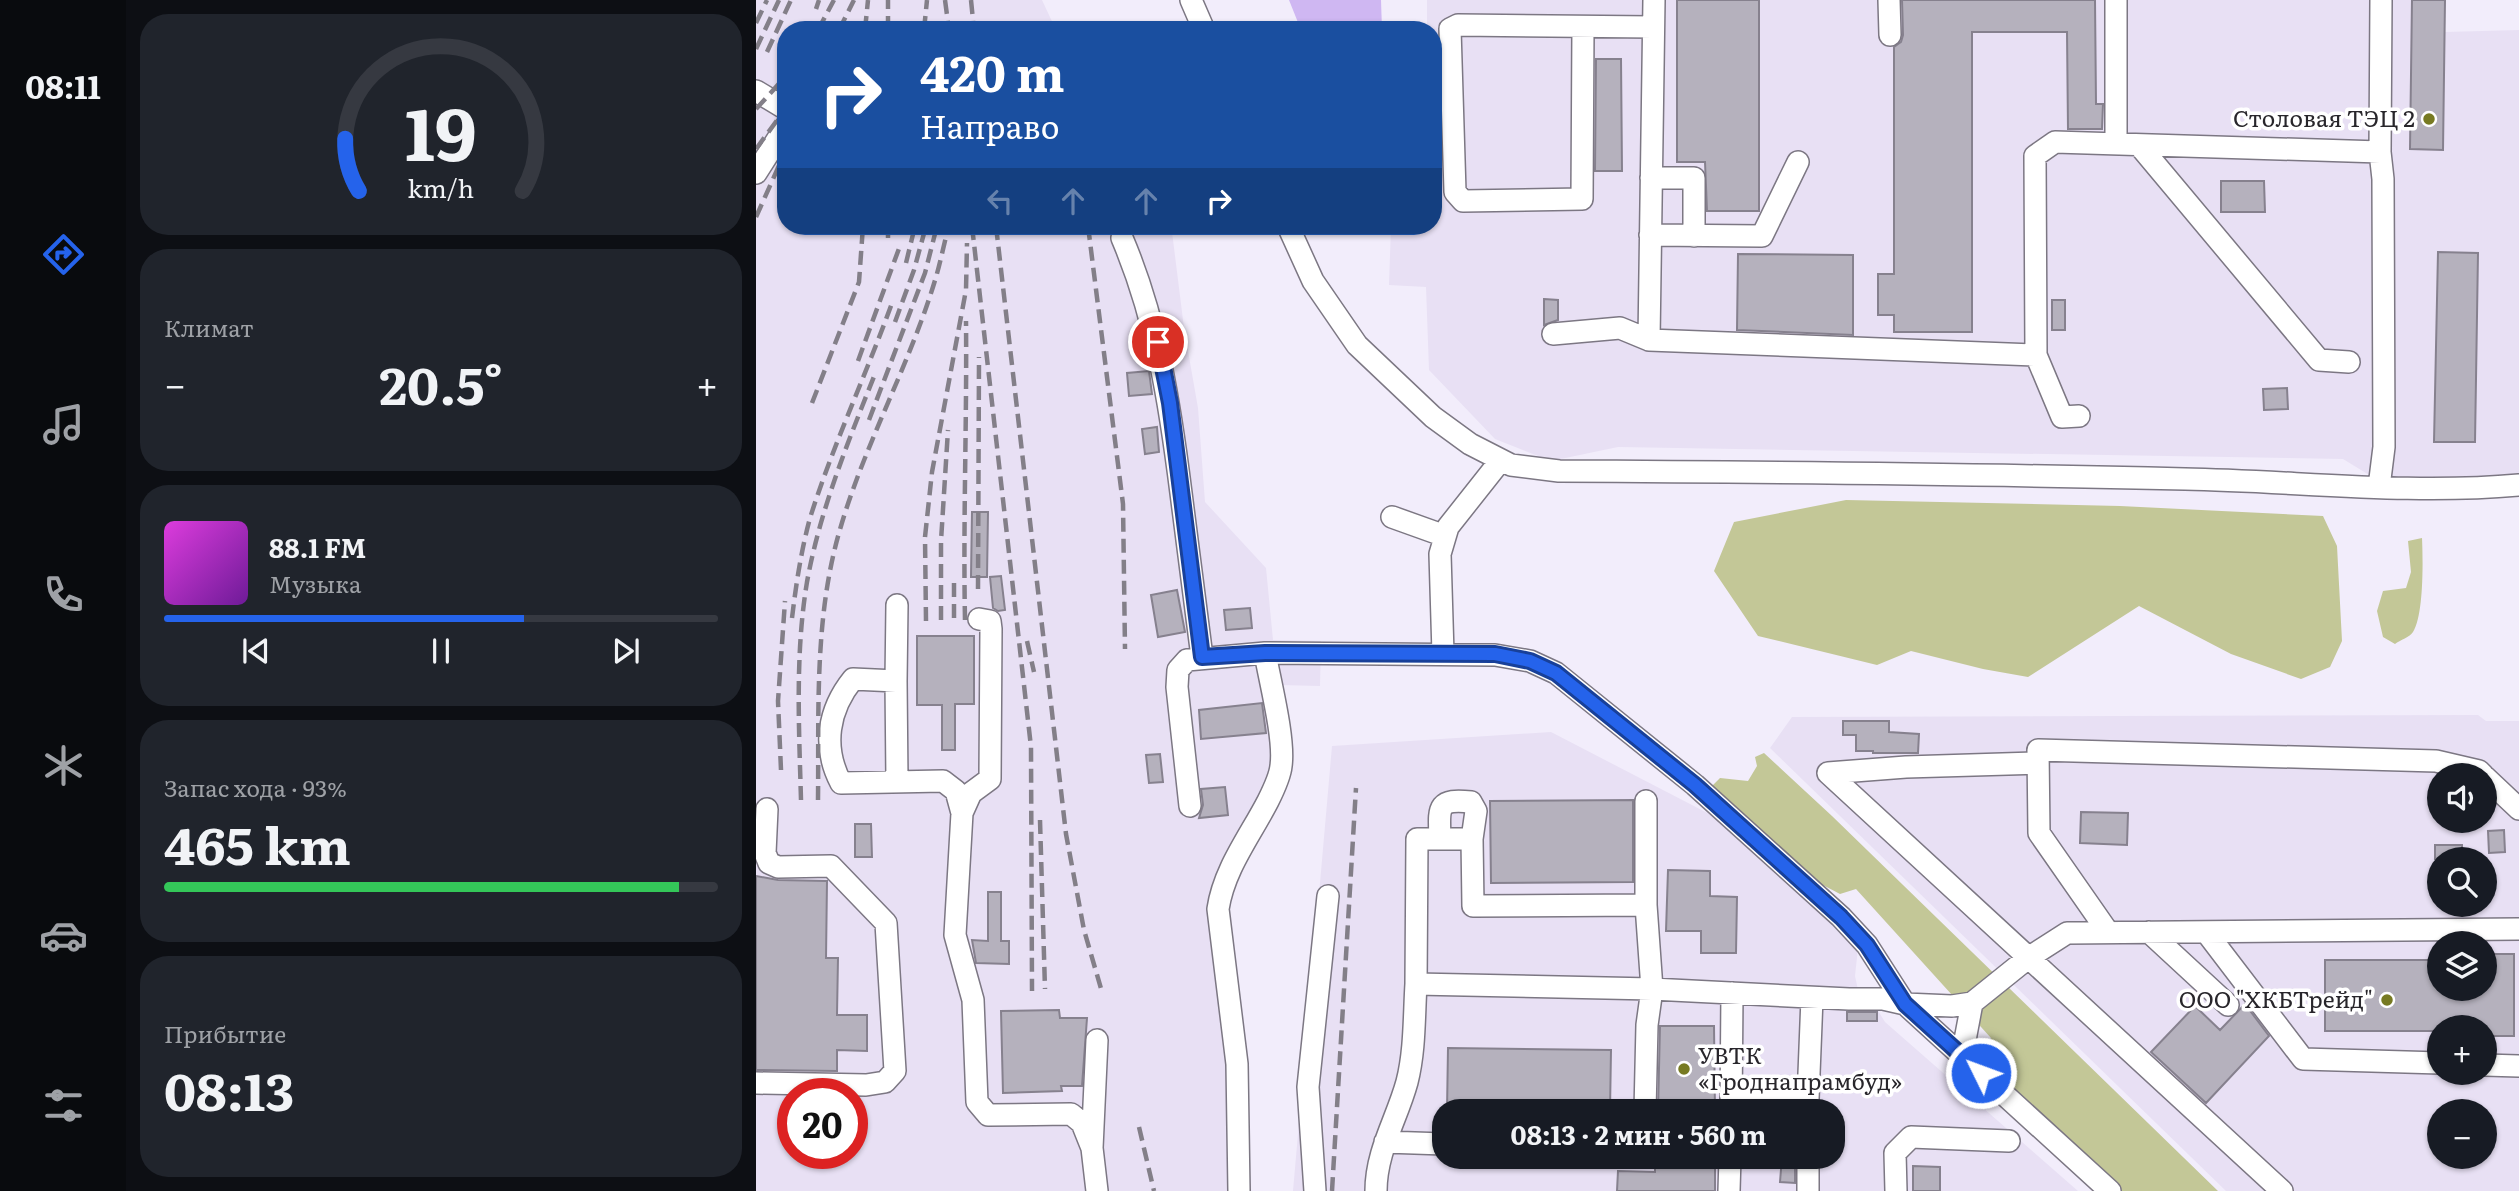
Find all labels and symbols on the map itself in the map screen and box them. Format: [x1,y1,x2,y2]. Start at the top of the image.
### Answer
place label: Столовая ТЭЦ 2 [2233,100,2415,134]
marker: Столовая ТЭЦ 2 [2421,111,2437,127]
pin [1128,312,1188,372]
place label: ООО "ХКБТрейд" [2179,981,2373,1015]
marker: ООО "ХКБТрейд" [2379,992,2395,1008]
position arrow [1944,1036,2018,1110]
place label: УВТК «Гроднапрамбуд» [1698,1037,1902,1097]
marker: УВТК «Гроднапрамбуд» [1676,1061,1692,1077]
speed limit sign: 20 [777,1078,868,1169]

